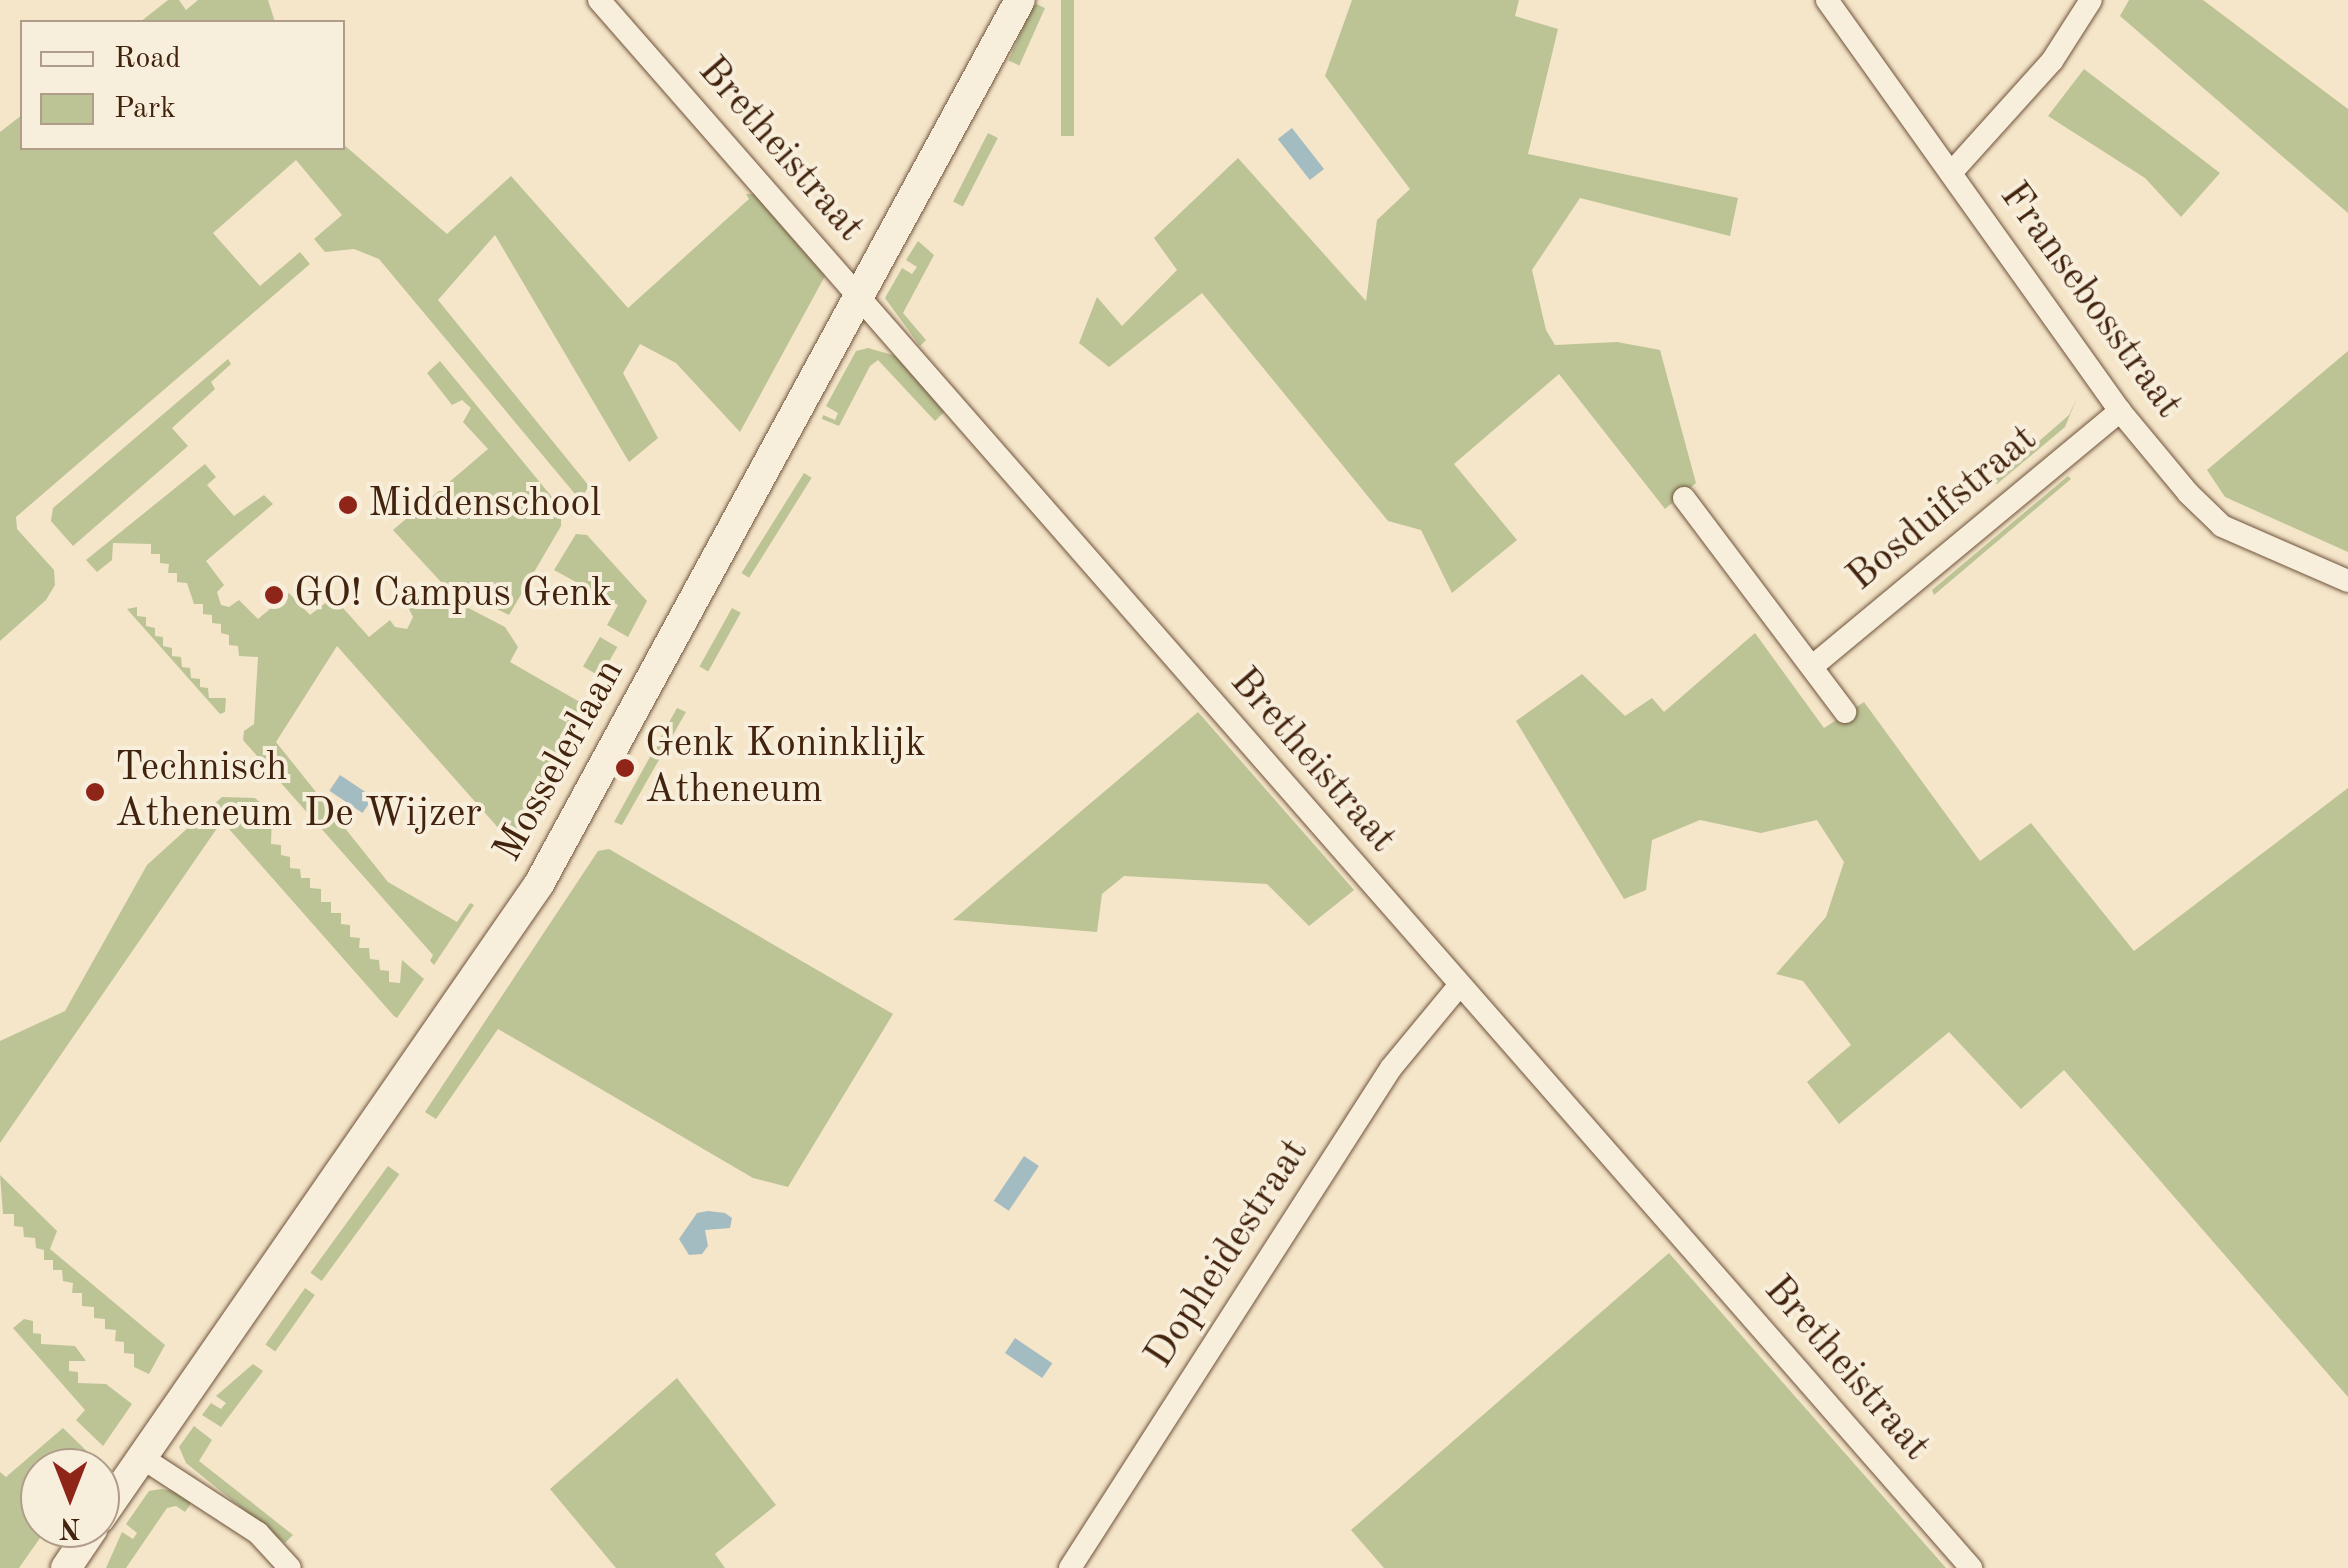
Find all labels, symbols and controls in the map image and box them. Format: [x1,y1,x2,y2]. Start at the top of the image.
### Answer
legend [20,20,345,150]
text: Road [114,44,181,74]
street label: Bretheistraat [687,48,873,252]
text: Park [114,94,176,124]
street label: Fransebosstraat [1988,174,2192,428]
street label: Bosduifstraat [1839,416,2047,602]
place label: Middenschool [368,481,601,529]
marker: Middenschool [337,494,359,516]
place label: GO! Campus Genk [294,571,612,619]
marker: GO! Campus Genk [263,584,285,606]
street label: Mosselerlaan [485,651,635,871]
street label: Bretheistraat [1219,659,1405,863]
place label: Genk Koninklijk Atheneum [645,721,926,815]
place label: Technisch Atheneum De Wijzer [115,745,482,839]
marker: Genk Koninklijk Atheneum [614,757,636,779]
marker: Technisch Atheneum De Wijzer [84,781,106,803]
street label: Dopheidestraat [1136,1131,1320,1377]
street label: Bretheistraat [1753,1267,1939,1471]
north arrow [20,1448,120,1548]
text: N [59,1512,81,1540]

